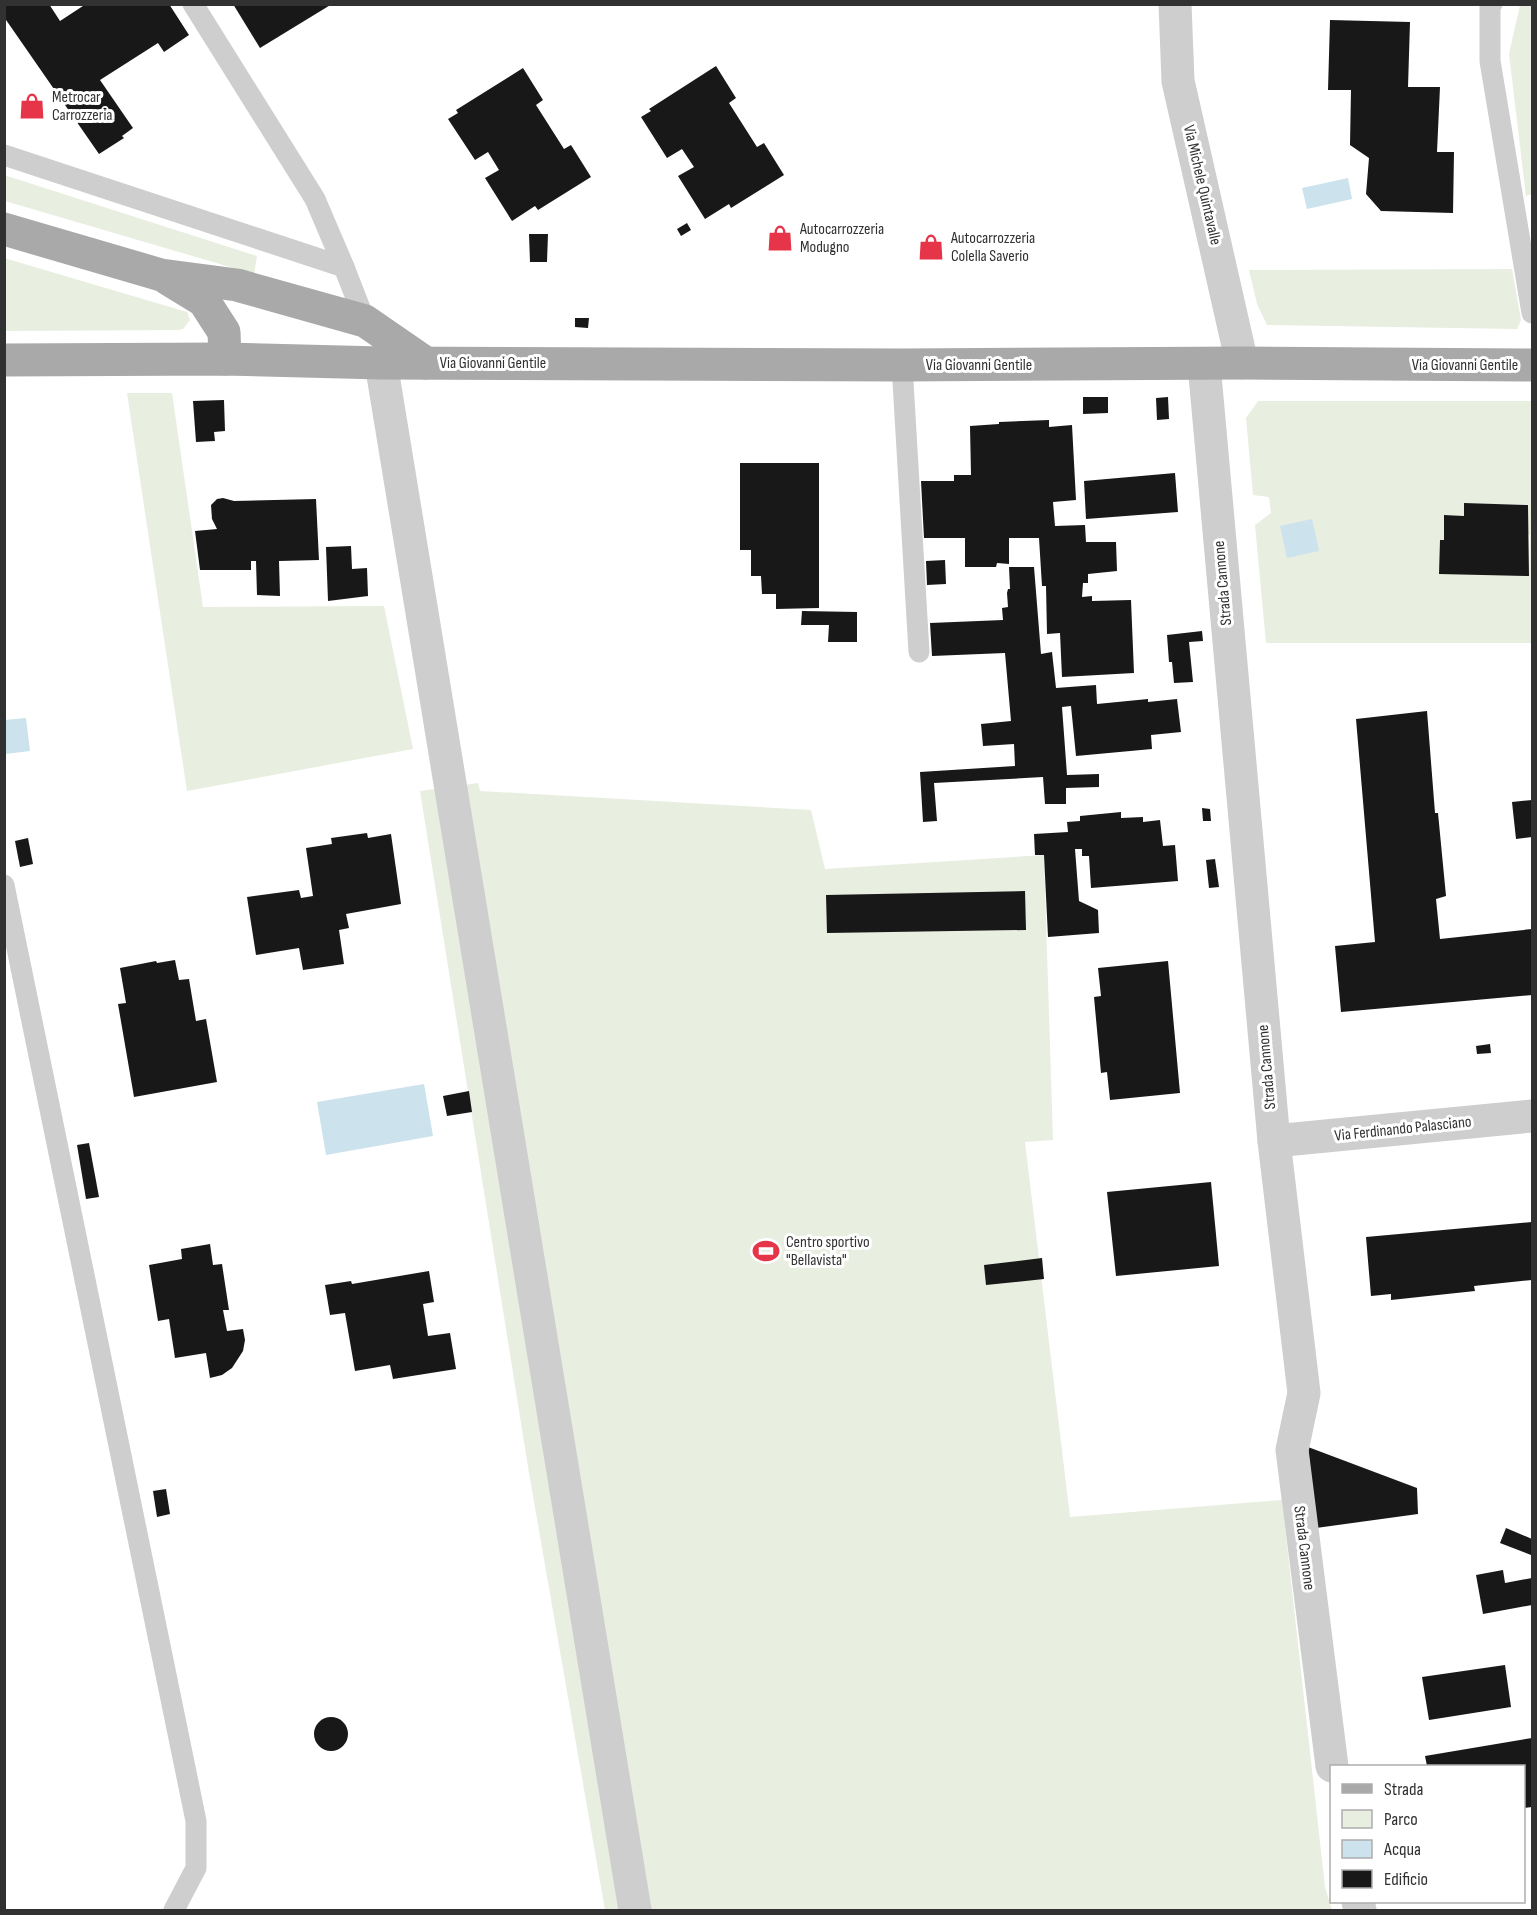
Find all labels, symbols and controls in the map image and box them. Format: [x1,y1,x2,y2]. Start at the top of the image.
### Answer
place label: Metrocar Carrozzeria [52,88,113,125]
shop icon: Metrocar Carrozzeria [17,91,47,121]
street label: Via Michele Quintavalle [1179,123,1225,247]
place label: Autocarrozzeria Modugno [799,220,884,257]
shop icon: Autocarrozzeria Modugno [765,223,795,253]
place label: Autocarrozzeria Colella Saverio [950,229,1035,266]
shop icon: Autocarrozzeria Colella Saverio [916,232,946,262]
street label: Via Giovanni Gentile [440,354,546,373]
street label: Via Giovanni Gentile [926,356,1032,375]
street label: Via Giovanni Gentile [1412,356,1518,375]
street label: Strada Cannone [1210,540,1236,626]
street label: Strada Cannone [1254,1024,1280,1110]
street label: Via Ferdinando Palasciano [1334,1112,1472,1146]
place label: Centro sportivo "Bellavista" [786,1233,870,1270]
sports icon: Centro sportivo "Bellavista" [751,1236,781,1266]
street label: Strada Cannone [1289,1505,1319,1591]
legend [1330,1765,1525,1903]
text: Strada [1384,1779,1424,1800]
text: Parco [1384,1809,1418,1830]
text: Acqua [1383,1839,1421,1860]
text: Edificio [1384,1869,1428,1890]

